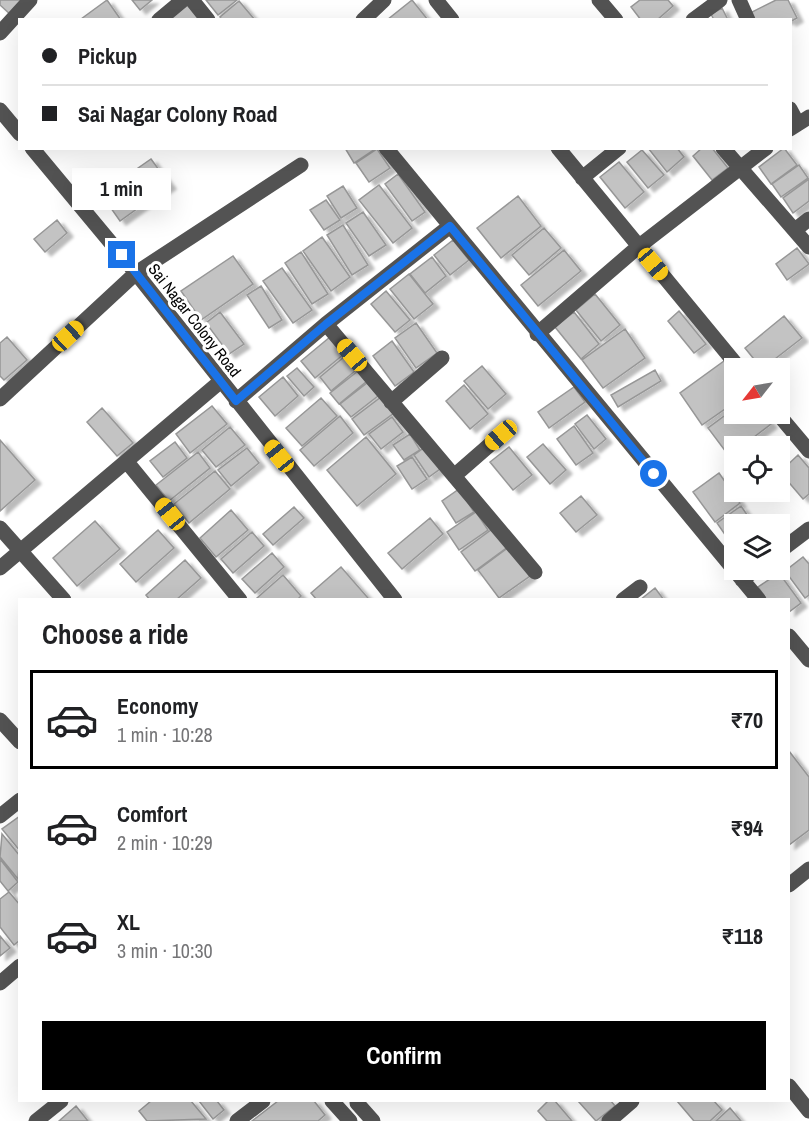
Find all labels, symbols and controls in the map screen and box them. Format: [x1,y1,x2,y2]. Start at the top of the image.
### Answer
text: Pickup [78,41,137,71]
text: Sai Nagar Colony Road [78,99,278,129]
callout: 1 min [72,168,172,210]
text: 1 min [100,175,143,202]
route end [108,241,135,268]
car [635,244,671,284]
street label: Sai Nagar Colony Road [144,259,246,381]
car [49,317,87,355]
car [334,335,370,375]
north arrow [724,358,790,424]
map controls [724,358,790,580]
car [482,416,520,454]
car [261,436,297,476]
button: locate [724,436,790,502]
route start [640,460,667,487]
car [152,494,188,534]
button: layers [724,514,790,580]
text: Choose a ride [42,616,188,652]
text: Economy [117,691,198,721]
icon: car [45,693,99,747]
text: ₹70 [730,705,763,735]
text: 1 min · 10:28 [117,721,213,748]
text: Comfort [117,799,187,829]
icon: car [45,801,99,855]
text: ₹94 [730,813,763,843]
text: 2 min · 10:29 [117,829,213,856]
text: XL [117,907,140,937]
icon: car [45,909,99,963]
text: ₹118 [721,921,763,951]
text: 3 min · 10:30 [117,937,213,964]
button: Confirm [42,1021,766,1090]

